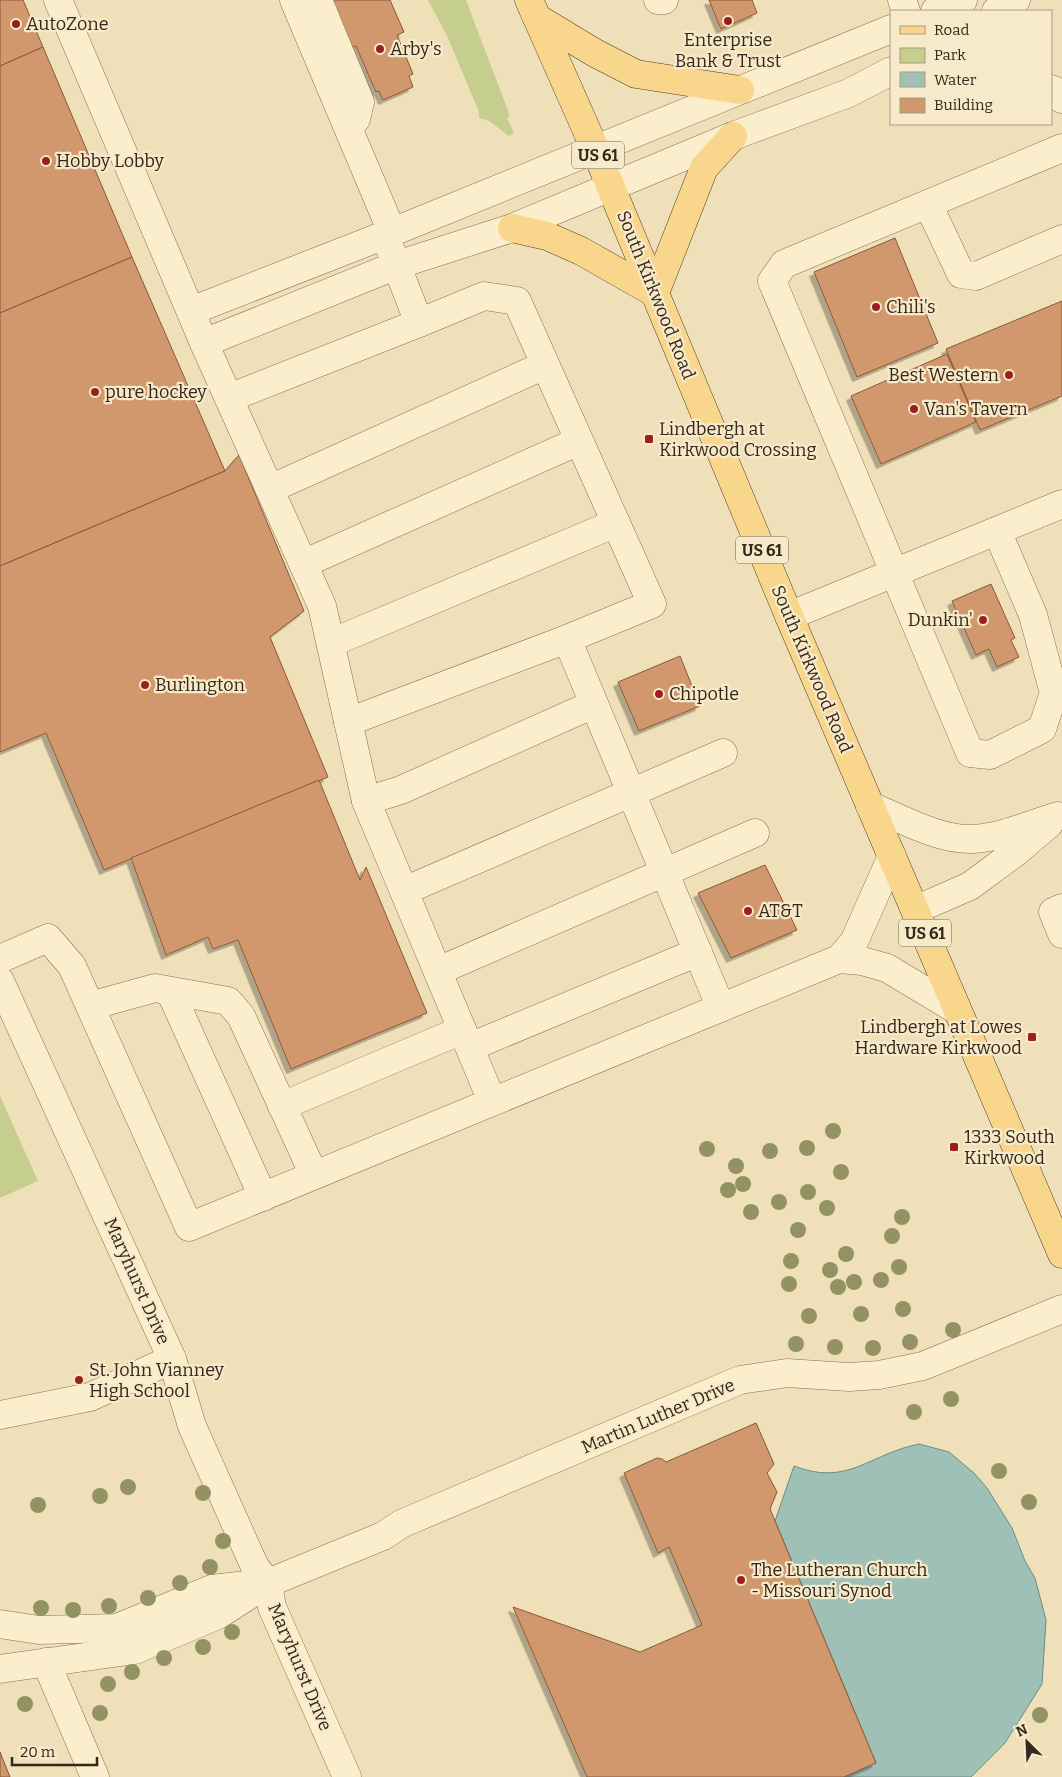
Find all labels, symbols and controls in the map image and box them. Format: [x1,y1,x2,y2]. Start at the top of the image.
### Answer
legend [890,10,1052,125]
place label: AutoZone [26,13,109,35]
marker: Enterprise Bank & Trust [722,15,734,27]
marker: AutoZone [10,18,22,30]
text: Road [934,21,969,39]
place label: Enterprise Bank & Trust [675,29,782,72]
place label: Arby's [390,38,442,60]
marker: Arby's [374,43,386,55]
text: Park [934,46,966,64]
text: Water [934,71,977,89]
text: Building [934,96,993,114]
road number: US 61 [572,142,624,168]
place label: Hobby Lobby [56,150,165,172]
marker: Hobby Lobby [40,155,52,167]
street label: South Kirkwood Road [612,207,700,383]
place label: Chili's [886,296,936,318]
marker: Chili's [870,301,882,313]
place label: Best Western [888,364,1000,386]
marker: Best Western [1003,369,1015,381]
place label: pure hockey [105,381,207,403]
marker: pure hockey [89,386,101,398]
place label: Van's Tavern [924,398,1028,420]
marker: Van's Tavern [908,403,920,415]
place label: Lindbergh at Kirkwood Crossing [659,418,816,461]
marker: Lindbergh at Kirkwood Crossing [643,433,655,445]
road number: US 61 [736,536,788,564]
street label: South Kirkwood Road [767,582,857,756]
place label: Dunkin' [908,609,973,631]
marker: Dunkin' [977,614,989,626]
place label: Burlington [155,674,246,696]
marker: Burlington [139,679,151,691]
place label: Chipotle [669,683,739,705]
marker: Chipotle [653,688,665,700]
place label: AT&T [758,900,803,922]
marker: AT&T [742,905,754,917]
road number: US 61 [899,920,951,946]
place label: Lindbergh at Lowes Hardware Kirkwood [855,1016,1022,1059]
marker: Lindbergh at Lowes Hardware Kirkwood [1026,1031,1038,1043]
place label: 1333 South Kirkwood [964,1126,1055,1169]
marker: 1333 South Kirkwood [948,1141,960,1153]
street label: Maryhurst Drive [99,1214,175,1348]
place label: St. John Vianney High School [89,1359,225,1402]
marker: St. John Vianney High School [73,1374,85,1386]
street label: Martin Luther Drive [578,1374,738,1458]
place label: The Lutheran Church - Missouri Synod [751,1559,927,1602]
marker: The Lutheran Church - Missouri Synod [735,1574,747,1586]
street label: Maryhurst Drive [263,1600,337,1734]
north arrow [1002,1717,1052,1767]
text: N [1014,1721,1030,1741]
scale bar [12,1734,98,1766]
text: 20 m [20,1743,56,1761]

